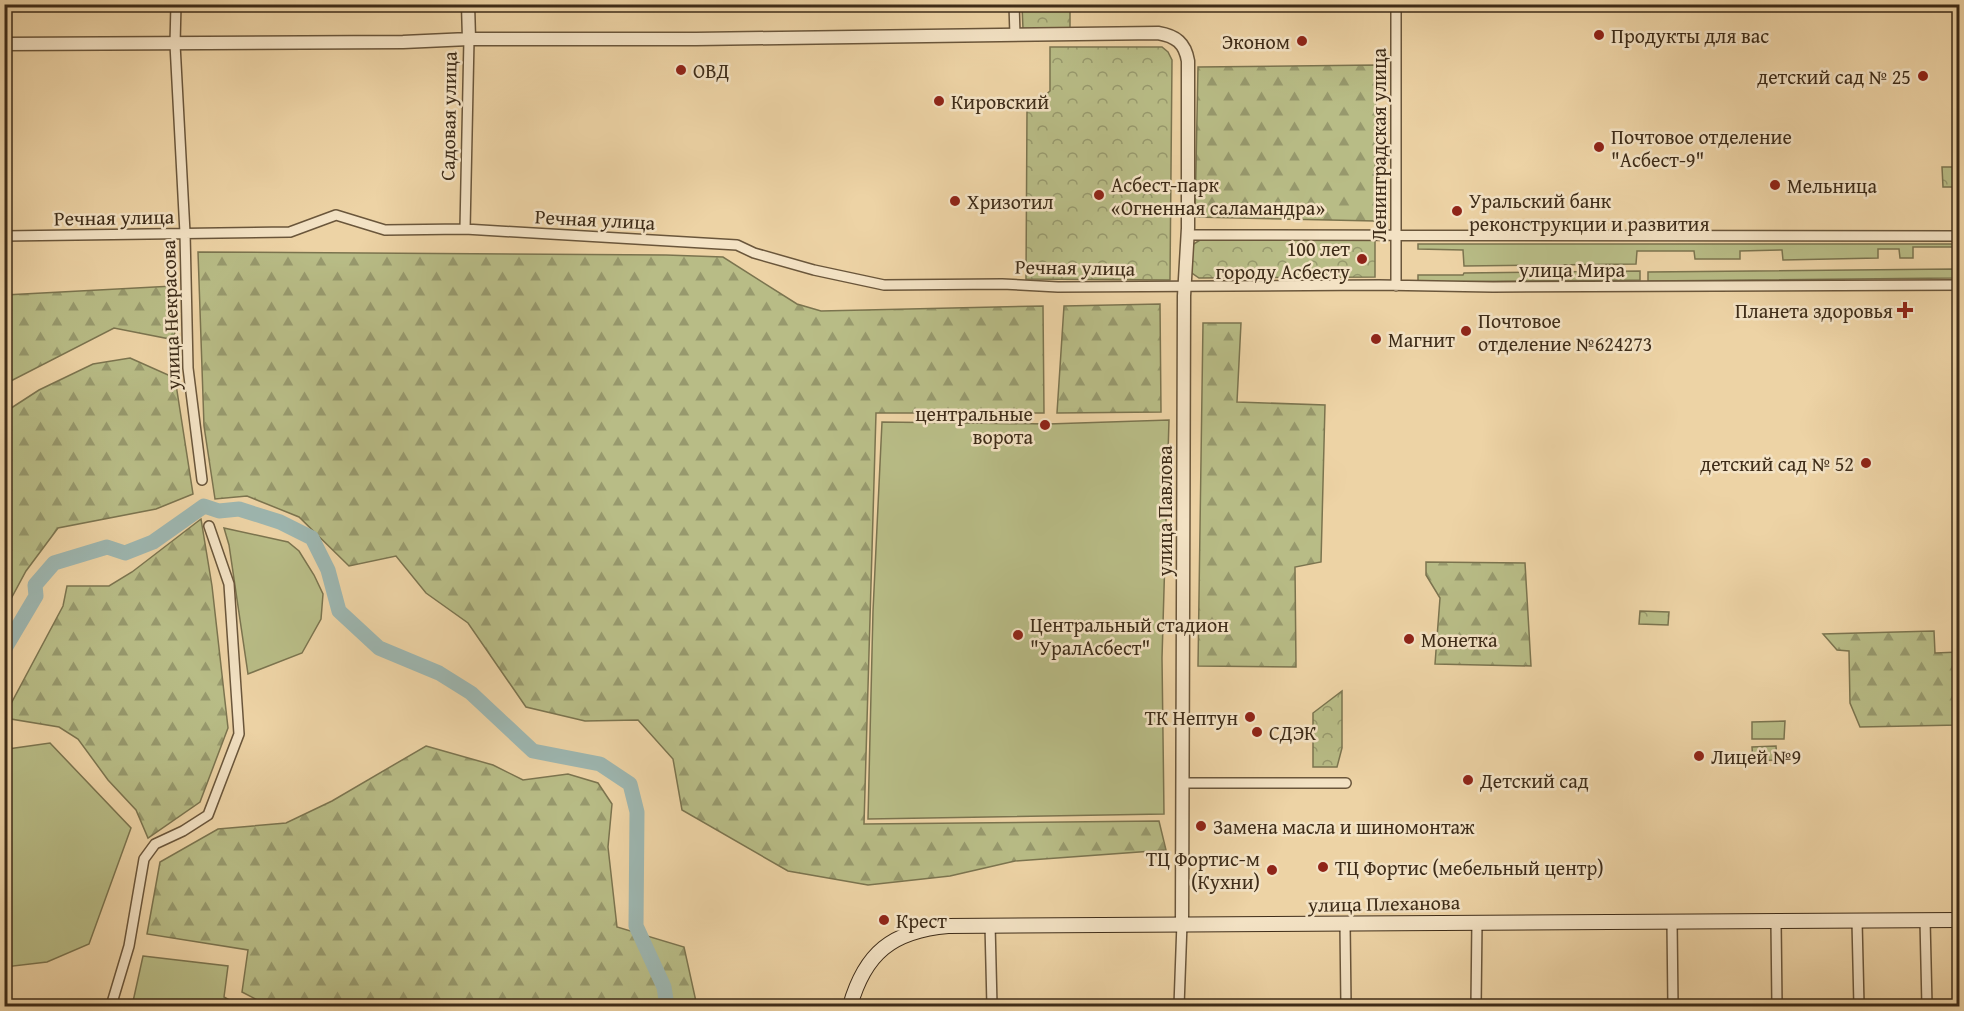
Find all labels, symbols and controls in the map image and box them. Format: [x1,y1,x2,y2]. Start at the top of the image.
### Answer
place label: Продукты для вас [1611,21,1769,50]
place label: Эконом [1222,27,1290,56]
marker: Продукты для вас [1592,28,1606,42]
marker: Эконом [1295,34,1309,48]
street label: Ленинградская улица [1364,47,1393,242]
street label: Садовая улица [432,51,464,181]
place label: ОВД [693,56,729,85]
place label: детский сад № 25 [1757,62,1911,91]
marker: ОВД [674,63,688,77]
marker: детский сад № 25 [1916,69,1930,83]
place label: Кировский [951,87,1049,116]
marker: Кировский [932,94,946,108]
place label: Почтовое отделение "Асбест-9" [1611,122,1792,174]
marker: Почтовое отделение "Асбест-9" [1592,140,1606,154]
place label: Асбест-парк «Огненная саламандра» [1111,170,1325,222]
place label: Мельница [1787,171,1877,200]
marker: Мельница [1768,178,1782,192]
place label: Уральский банк реконструкции и развития [1469,186,1710,238]
place label: Хризотил [967,187,1054,216]
marker: Асбест-парк «Огненная саламандра» [1092,188,1106,202]
marker: Хризотил [948,194,962,208]
street label: Речная улица [54,201,175,233]
street label: Речная улица [534,201,656,237]
marker: Уральский банк реконструкции и развития [1450,204,1464,218]
place label: 100 лет городу Асбесту [1216,234,1350,286]
street label: улица Некрасова [153,239,187,392]
street label: Речная улица [1015,251,1136,283]
marker: 100 лет городу Асбесту [1355,252,1369,266]
street label: улица Мира [1518,255,1626,284]
place label: Планета здоровья [1735,296,1893,325]
marker: Планета здоровья [1898,303,1912,317]
place label: Почтовое отделение №624273 [1478,306,1652,358]
marker: Почтовое отделение №624273 [1459,324,1473,338]
place label: Магнит [1388,325,1455,354]
marker: Магнит [1369,332,1383,346]
place label: центральные ворота [915,399,1033,451]
marker: центральные ворота [1038,418,1052,432]
street label: улица Павлова [1150,445,1179,578]
place label: детский сад № 52 [1700,449,1854,478]
marker: детский сад № 52 [1859,456,1873,470]
place label: Центральный стадион "УралАсбест" [1030,610,1229,662]
place label: Монетка [1421,625,1498,654]
marker: Центральный стадион "УралАсбест" [1011,628,1025,642]
marker: Монетка [1402,632,1416,646]
place label: ТК Нептун [1145,703,1238,732]
marker: ТК Нептун [1243,710,1257,724]
place label: СДЭК [1269,718,1317,747]
marker: СДЭК [1250,725,1264,739]
place label: Лицей №9 [1711,742,1801,771]
marker: Лицей №9 [1692,749,1706,763]
place label: Детский сад [1479,766,1589,795]
marker: Детский сад [1461,773,1475,787]
place label: Замена масла и шиномонтаж [1213,812,1475,841]
marker: Замена масла и шиномонтаж [1194,819,1208,833]
place label: ТЦ Фортис-м (Кухни) [1146,844,1260,896]
place label: ТЦ Фортис (мебельный центр) [1335,853,1604,882]
marker: ТЦ Фортис (мебельный центр) [1316,860,1330,874]
marker: ТЦ Фортис-м (Кухни) [1265,863,1279,877]
street label: улица Плеханова [1307,887,1461,919]
place label: Крест [896,906,947,935]
marker: Крест [877,913,891,927]

